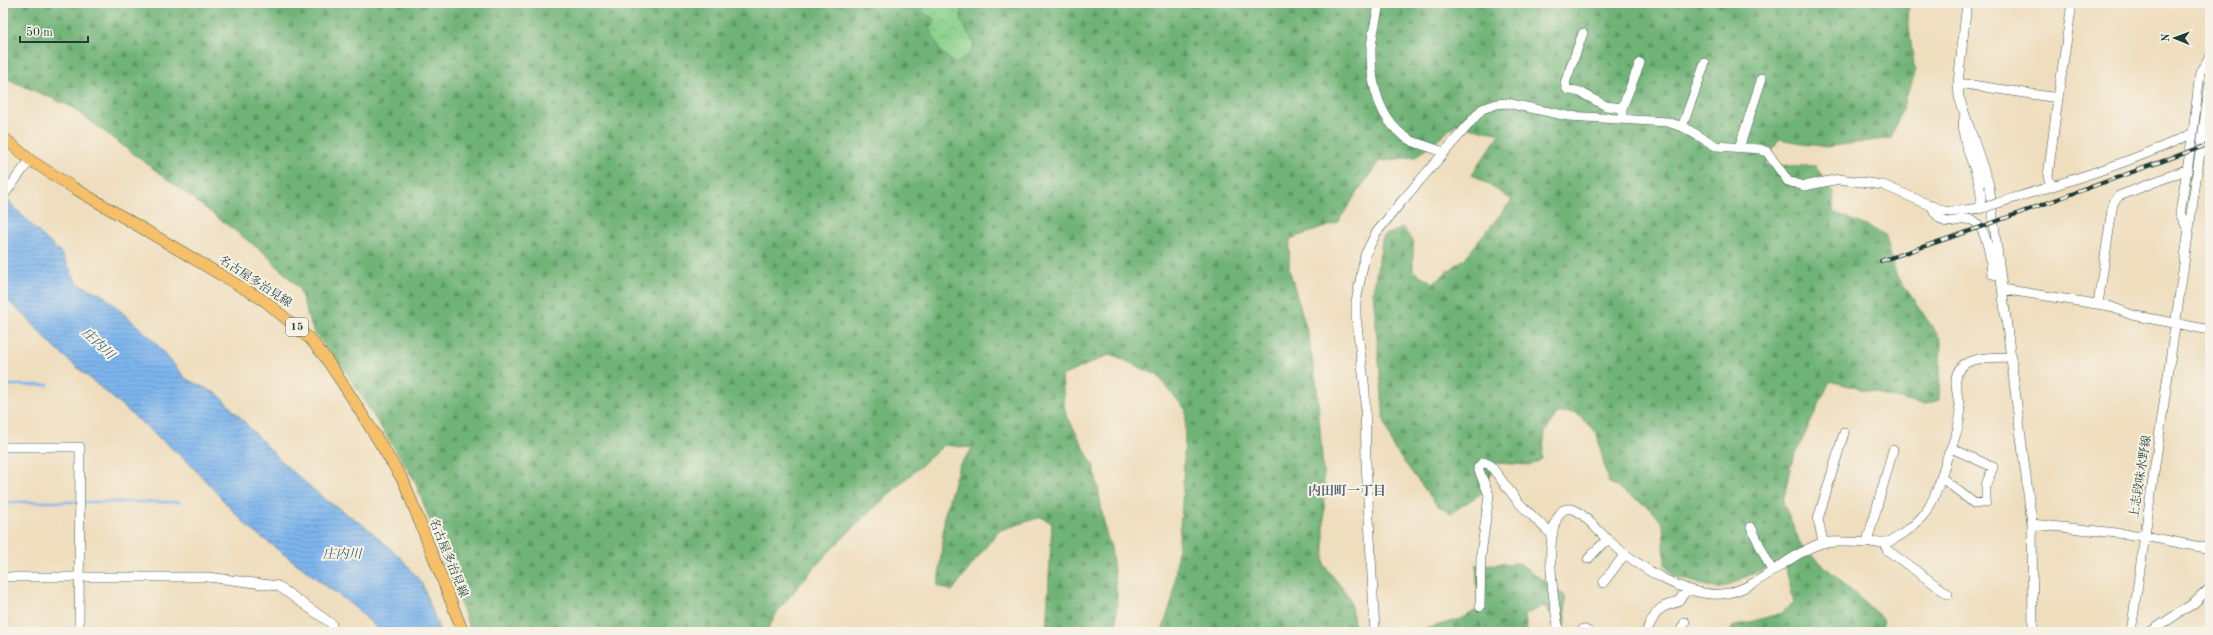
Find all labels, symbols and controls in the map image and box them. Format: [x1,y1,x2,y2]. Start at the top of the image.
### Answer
scale bar [20,18,88,44]
north arrow [2155,18,2195,58]
text: 50 m [26,26,53,39]
text: N [2161,33,2172,42]
street label: 名古屋多治見線 [217,252,295,310]
road number: 15 [286,318,308,336]
water label: 庄内川 [79,325,119,363]
street label: 上志段味水野線 [2127,434,2153,519]
district label: 内田町一丁目 [1308,483,1386,498]
street label: 名古屋多治見線 [427,516,471,599]
water label: 庄内川 [322,547,363,561]

